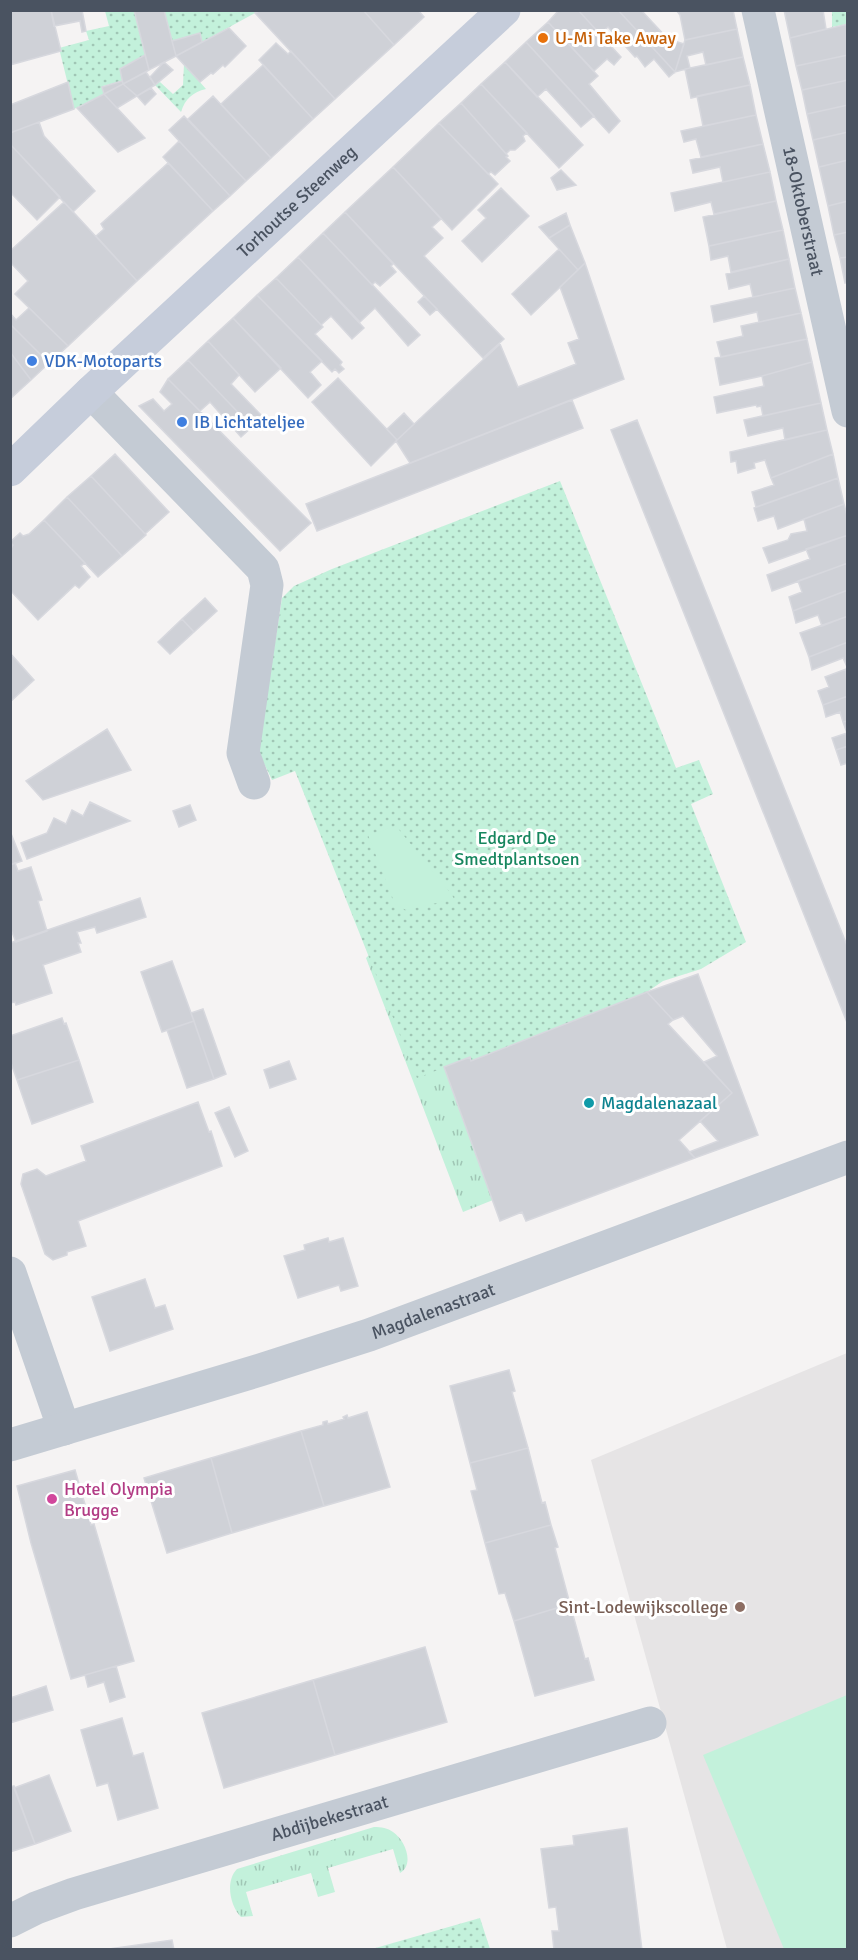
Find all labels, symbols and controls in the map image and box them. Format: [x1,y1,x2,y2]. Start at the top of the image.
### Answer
place label: U-Mi Take Away [555,27,677,49]
marker: U-Mi Take Away [536,31,550,45]
street label: Torhoutse Steenweg [233,141,361,262]
street label: 18-Oktoberstraat [778,144,828,278]
place label: VDK-Motoparts [44,350,162,372]
marker: VDK-Motoparts [25,354,39,368]
place label: IB Lichtateljee [194,411,305,433]
marker: IB Lichtateljee [175,415,189,429]
park label: Edgard De Smedtplantsoen [454,827,580,870]
place label: Magdalenazaal [601,1092,717,1114]
marker: Magdalenazaal [582,1096,596,1110]
street label: Magdalenastraat [368,1278,498,1344]
place label: Hotel Olympia Brugge [64,1478,173,1521]
marker: Hotel Olympia Brugge [45,1492,59,1506]
place label: Sint-Lodewijkscollege [559,1596,728,1618]
marker: Sint-Lodewijkscollege [733,1600,747,1614]
street label: Abdijbekestraat [268,1790,391,1846]

